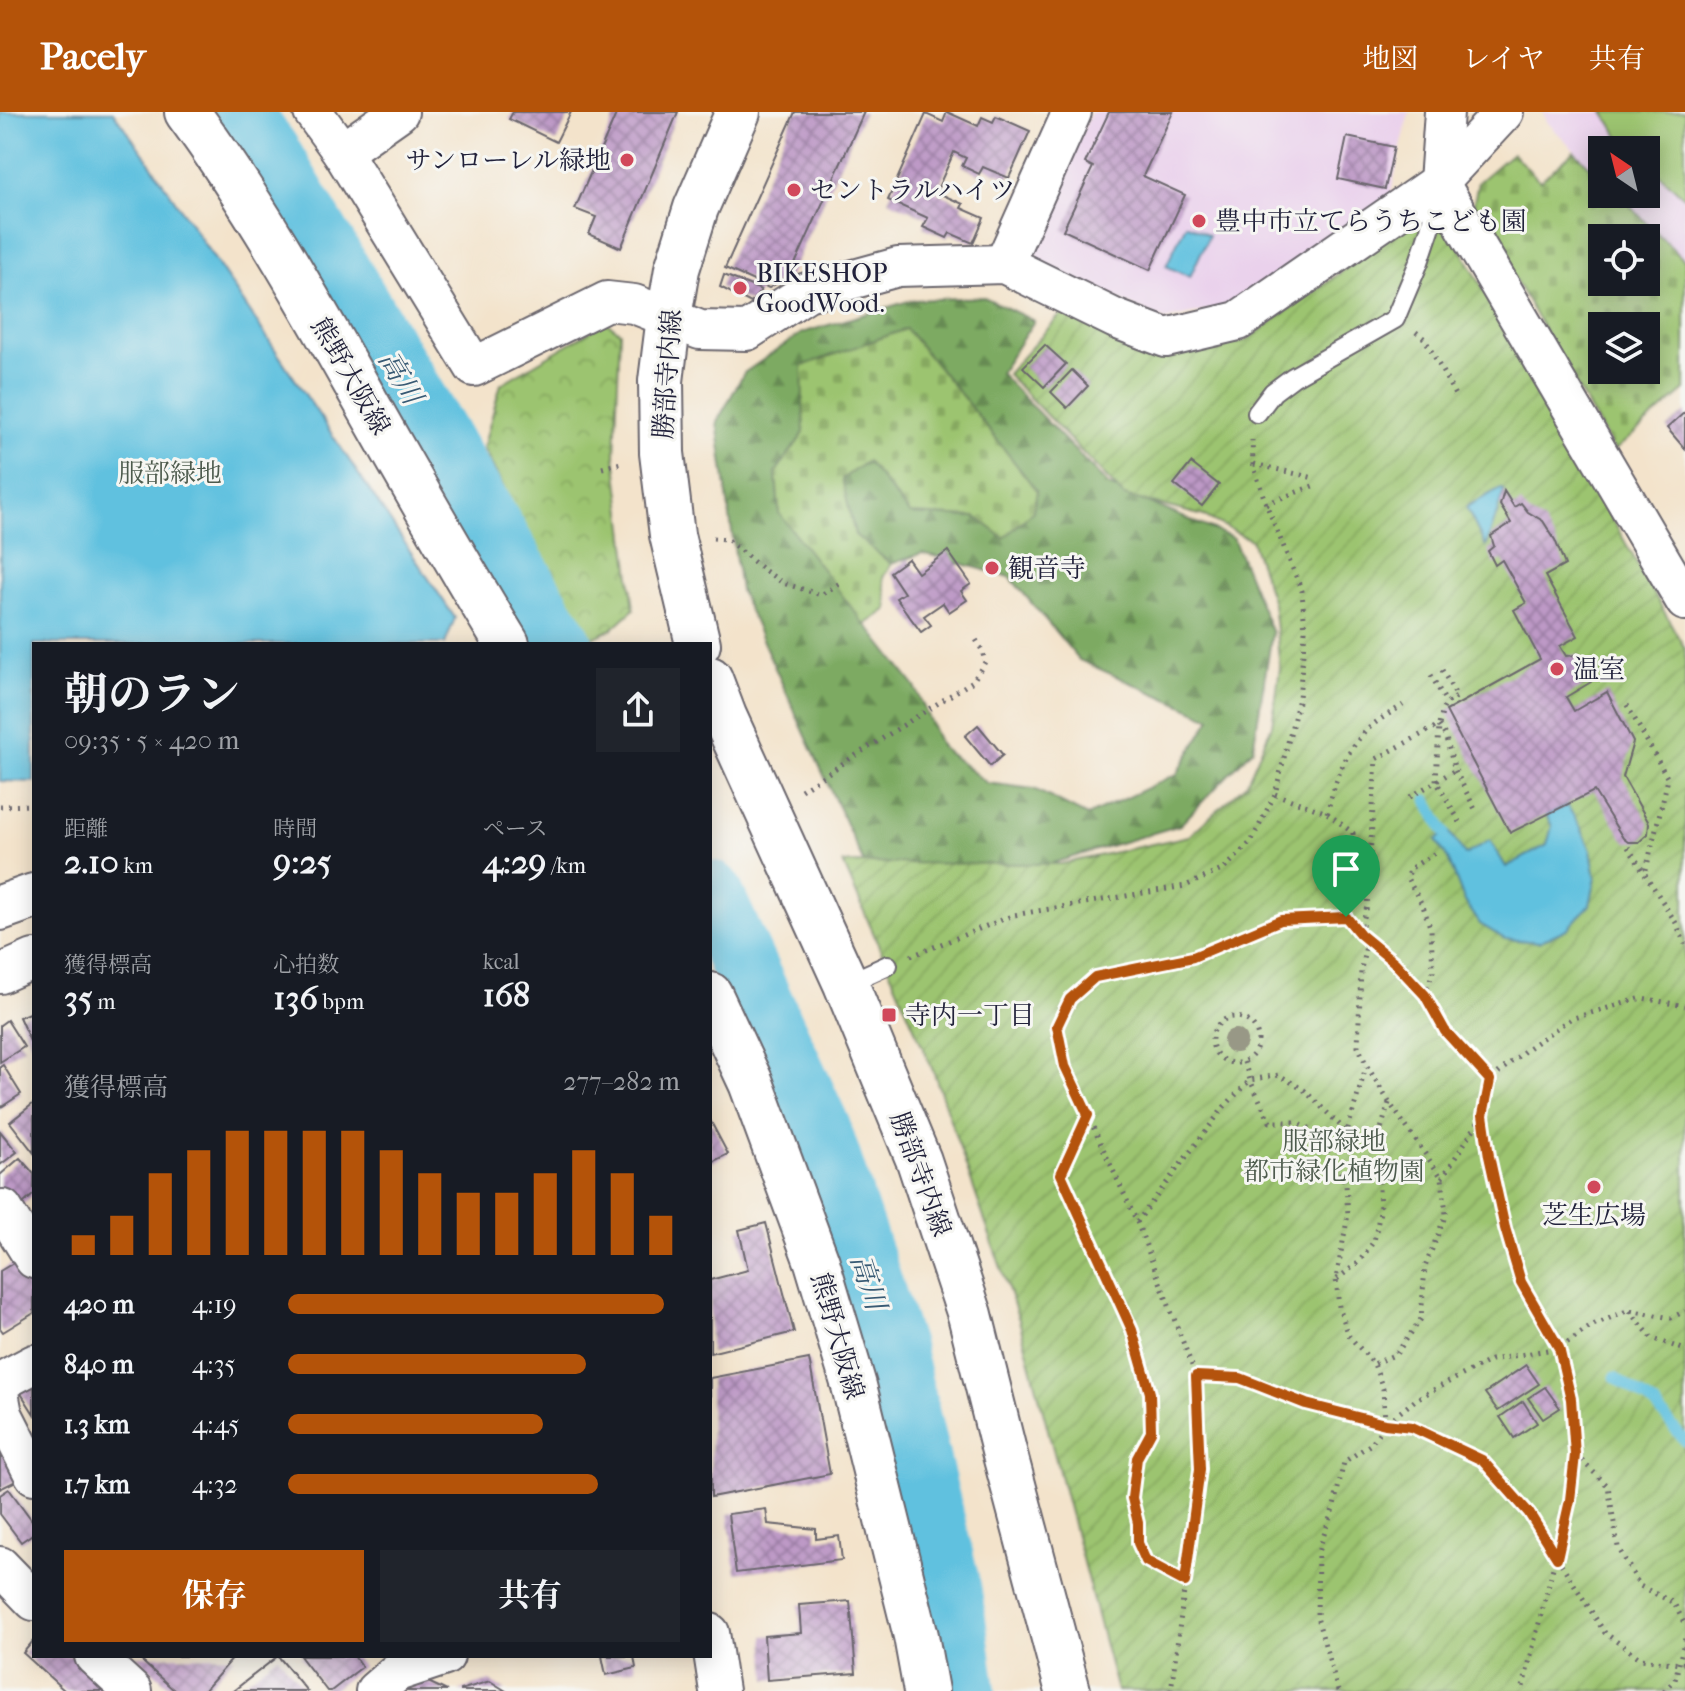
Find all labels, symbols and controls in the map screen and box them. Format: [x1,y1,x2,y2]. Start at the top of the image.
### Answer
text: Pacely [40,34,146,79]
text: 地図 [1362,42,1418,75]
text: レイヤ [1462,42,1545,75]
text: 共有 [1589,42,1645,75]
north arrow [1588,136,1660,208]
map controls [1588,136,1660,384]
place label: サンローレル緑地 [405,145,611,176]
marker: サンローレル緑地 [618,151,636,169]
place label: セントラルハイツ [810,175,1015,206]
marker: セントラルハイツ [785,181,803,199]
place label: 豊中市立てらうちこども園 [1215,206,1527,237]
marker: 豊中市立てらうちこども園 [1190,212,1208,230]
button: locate [1588,224,1660,296]
place label: BIKESHOP GoodWood. [756,258,888,319]
marker: BIKESHOP GoodWood. [731,279,749,297]
street label: 勝部寺内線 [648,308,687,440]
street label: 熊野大阪線 [305,312,396,440]
button: layers [1588,312,1660,384]
water label: 高川 [372,345,431,412]
park label: 服部緑地 [118,458,222,489]
place label: 観音寺 [1008,553,1086,584]
marker: 観音寺 [983,559,1001,577]
place label: 温室 [1573,654,1625,685]
marker: 温室 [1548,660,1566,678]
button: share [596,668,680,752]
text: 朝のラン [64,669,240,720]
text: 09:35 · 5 × 420 m [64,725,239,756]
text: 距離 [64,816,108,842]
text: 時間 [273,816,317,842]
text: ペース [483,816,548,842]
pin [1312,835,1380,917]
text: 2.10 [64,842,119,882]
text: 9:25 [273,842,332,882]
text: 4:29 [483,842,546,882]
icon: arrive [1324,847,1368,891]
text: km [119,853,153,879]
text: /km [546,853,586,879]
text: kcal [483,949,520,975]
text: 獲得標高 [64,952,152,978]
text: 心拍数 [273,952,339,978]
text: 168 [483,975,530,1015]
text: 35 [64,978,93,1018]
text: 136 [273,978,318,1018]
text: m [93,989,116,1015]
text: bpm [318,989,364,1015]
place label: 寺内一丁目 [905,1000,1035,1031]
marker: 寺内一丁目 [880,1006,898,1024]
text: 277–282 m [563,1066,680,1097]
text: 獲得標高 [64,1072,168,1103]
street label: 勝部寺内線 [884,1108,957,1241]
park label: 服部緑地 都市緑化植物園 [1243,1126,1425,1187]
marker: 芝生広場 [1585,1178,1603,1196]
place label: 芝生広場 [1542,1200,1646,1231]
water label: 高川 [844,1250,894,1317]
street label: 熊野大阪線 [805,1269,870,1403]
text: 420 m [64,1289,134,1320]
text: 4:19 [192,1289,237,1320]
text: 840 m [64,1349,134,1380]
text: 4:35 [192,1349,236,1380]
text: 1.3 km [64,1409,130,1440]
text: 4:45 [192,1409,240,1440]
text: 1.7 km [64,1469,130,1500]
text: 4:32 [192,1469,238,1500]
button: 保存 [64,1550,364,1642]
button: 共有 [380,1550,680,1642]

